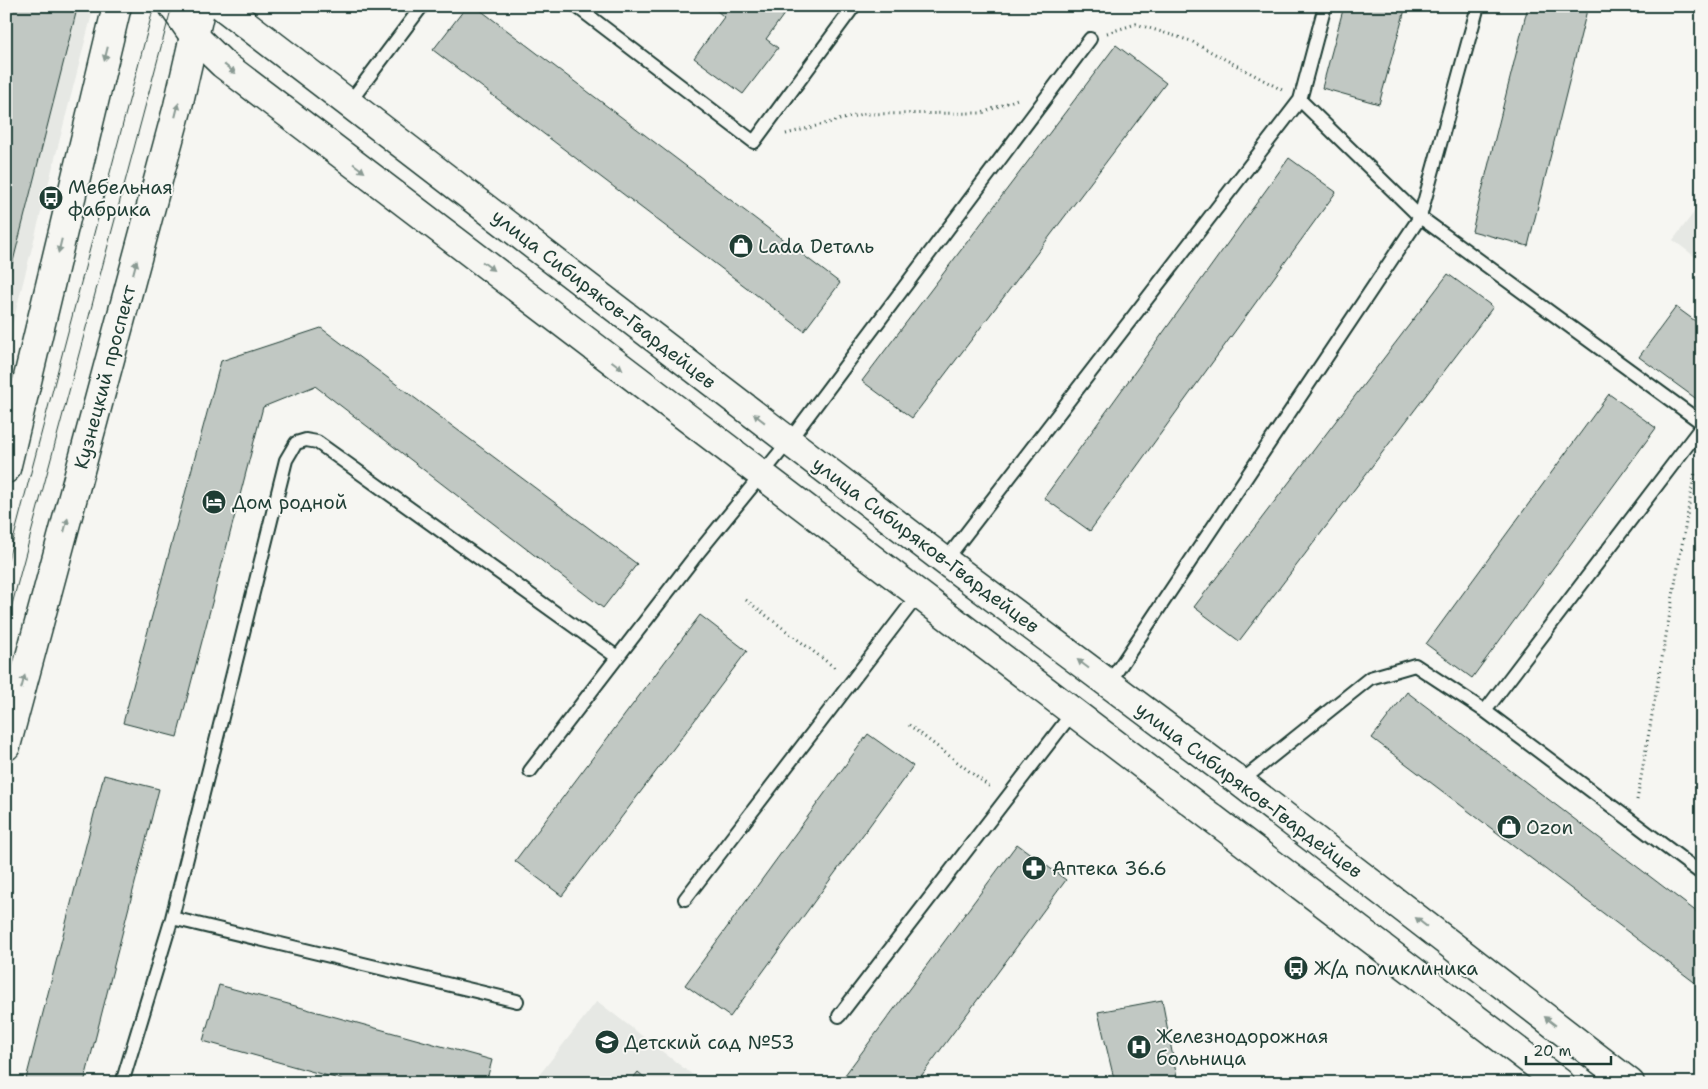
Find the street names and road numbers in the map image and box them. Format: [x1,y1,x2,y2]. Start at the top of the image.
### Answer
street label: улица Сибиряков-Гвардейцев [487,204,721,394]
street label: Кузнецкий проспект [68,282,142,472]
street label: улица Сибиряков-Гвардейцев [807,451,1045,639]
street label: улица Сибиряков-Гвардейцев [1130,696,1368,884]

